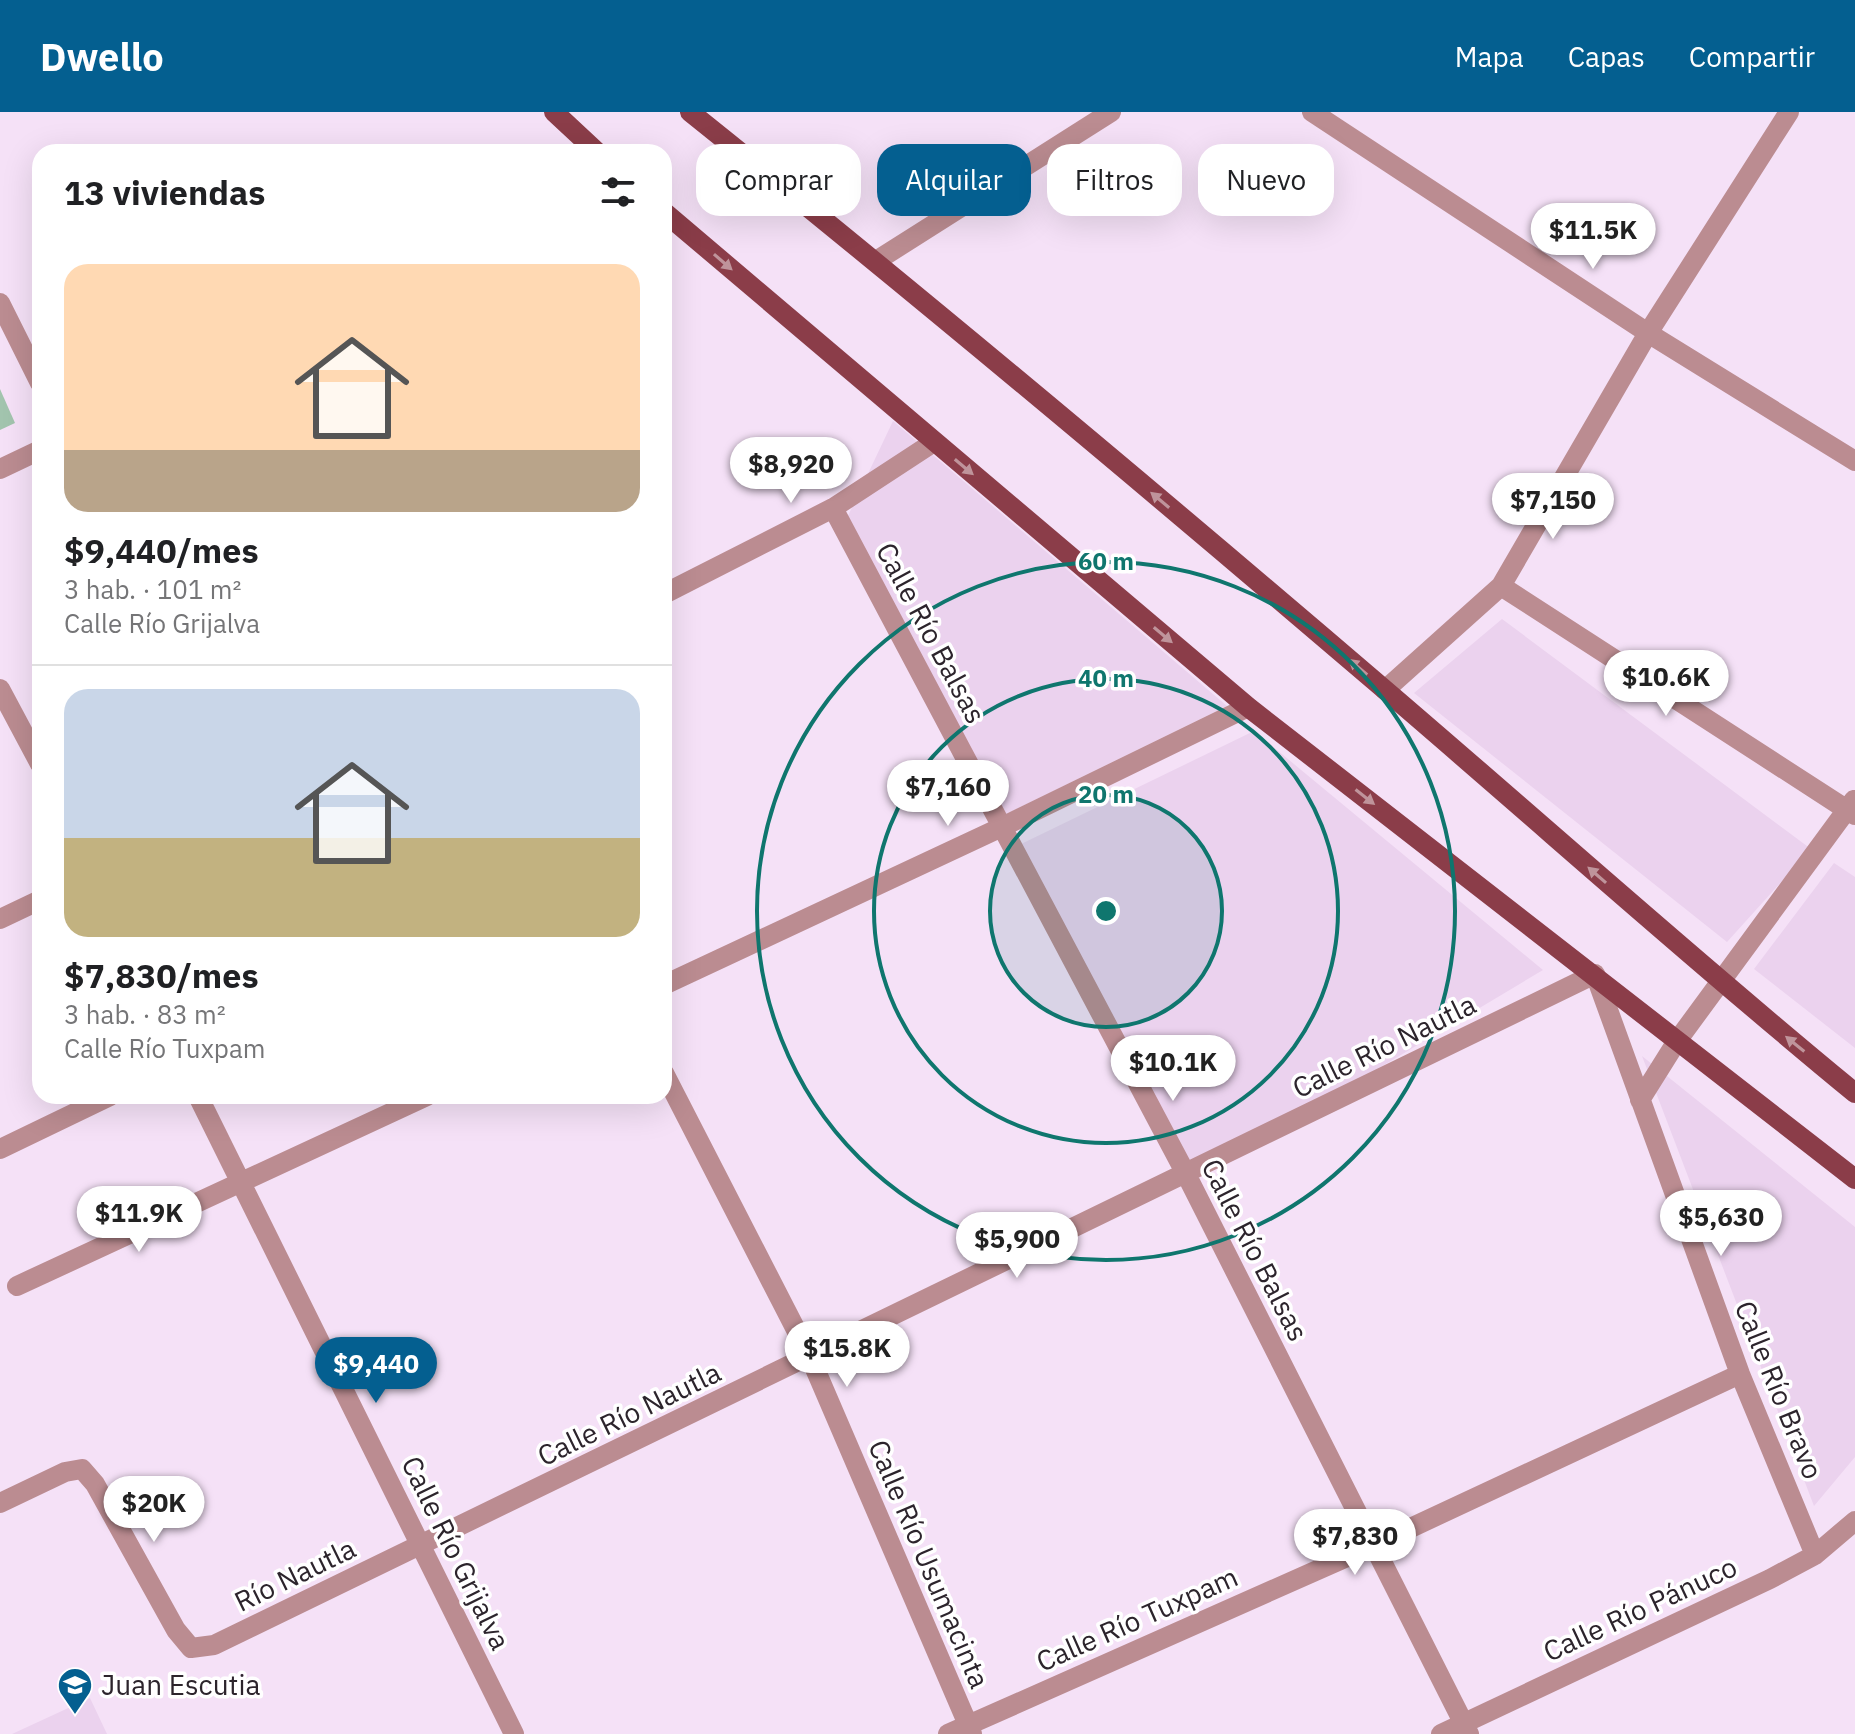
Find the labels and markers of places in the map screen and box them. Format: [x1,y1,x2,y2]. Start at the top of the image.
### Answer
pin: $11.5K [1528,203,1658,271]
pin: $8,920 [726,437,856,505]
pin: $7,150 [1488,473,1618,541]
pin: $10.6K [1601,650,1731,718]
pin: $7,160 [883,760,1013,828]
centre of rings [1092,897,1120,925]
pin: $10.1K [1108,1035,1238,1103]
pin: $11.9K [74,1186,204,1254]
pin: $5,630 [1656,1190,1786,1258]
pin: $5,900 [952,1212,1082,1280]
pin: $15.8K [782,1321,912,1389]
pin: $9,440 [311,1337,441,1405]
pin: $20K [107,1476,201,1544]
pin: $7,830 [1290,1509,1420,1577]
school or university icon: Juan Escutia [56,1666,94,1716]
place label: Juan Escutia [101,1666,260,1703]

